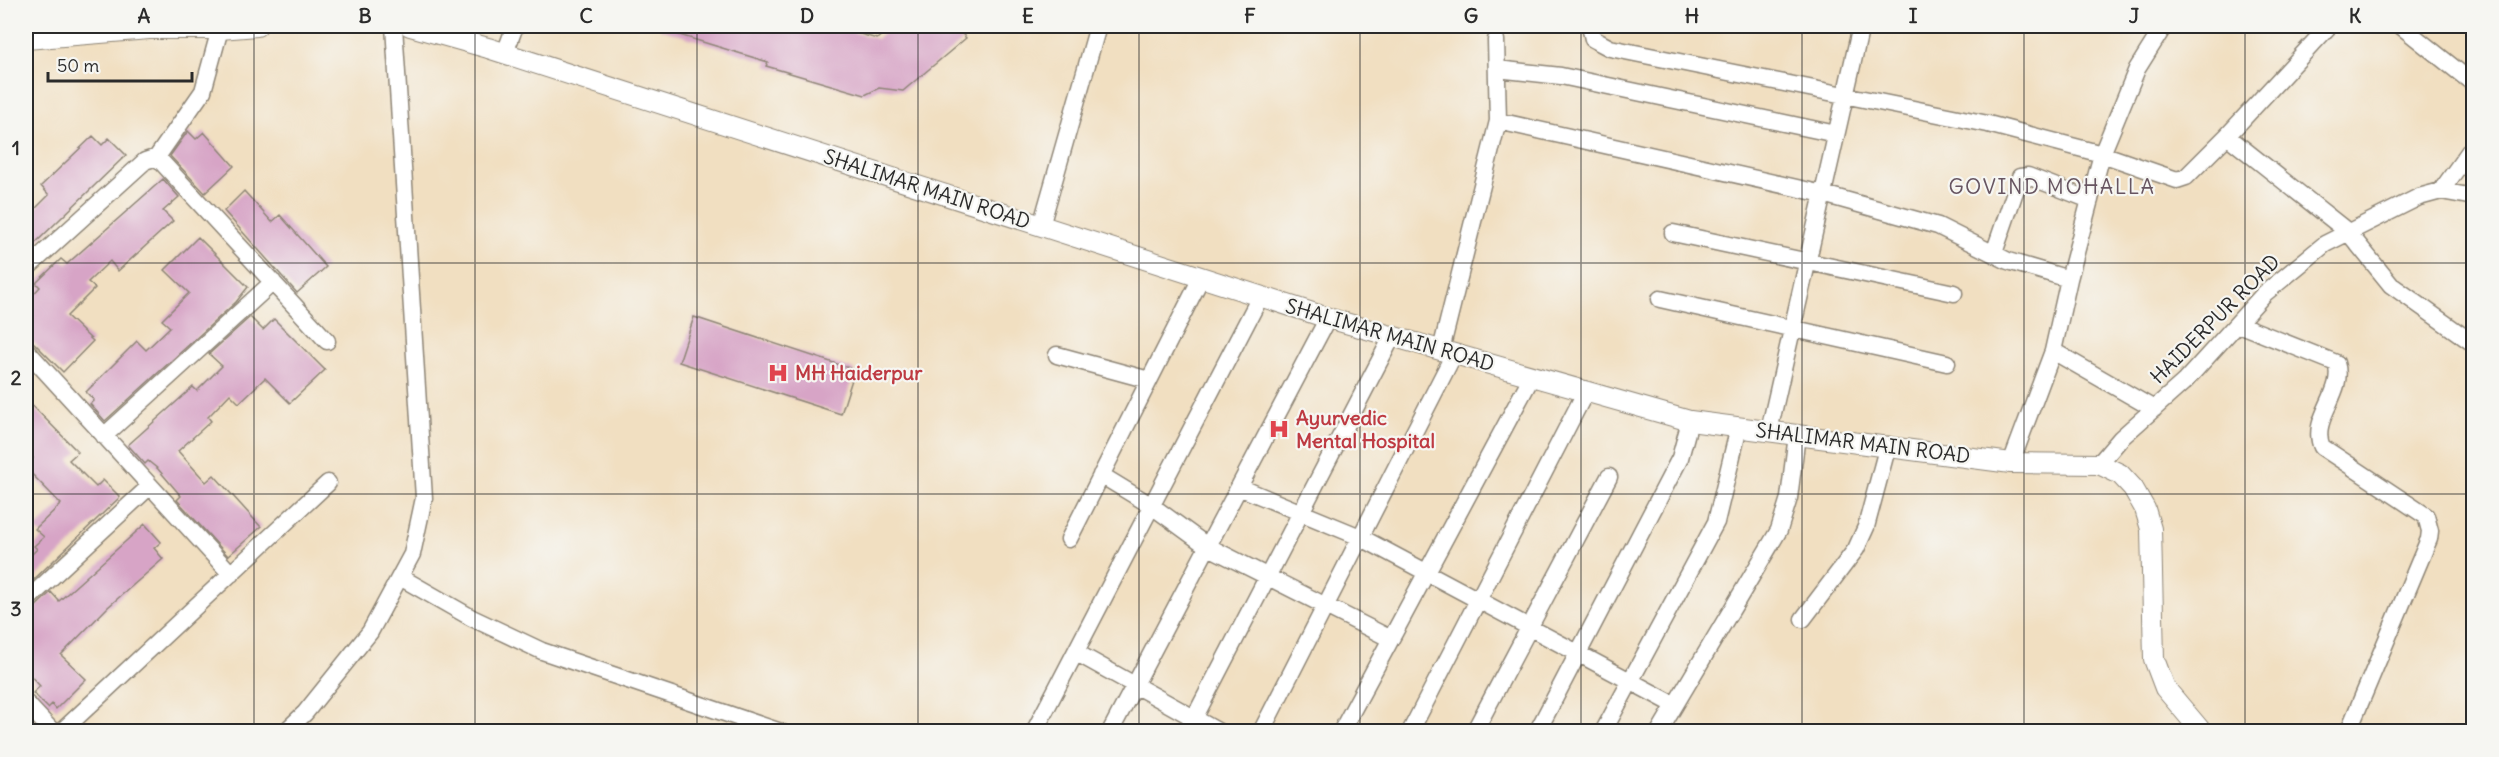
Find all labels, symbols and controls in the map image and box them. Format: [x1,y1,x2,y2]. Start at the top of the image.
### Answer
text: A [138,3,151,28]
text: B [358,3,372,28]
text: C [579,3,593,28]
text: D [800,3,814,28]
text: E [1022,3,1034,28]
text: F [1244,3,1256,28]
text: G [1464,3,1478,28]
text: H [1685,3,1699,28]
text: I [1909,3,1918,28]
text: J [2129,3,2140,28]
text: K [2349,3,2362,28]
scale bar [48,45,192,83]
text: 50 m [57,54,99,77]
text: 1 [12,135,20,160]
street label: SHALIMAR MAIN ROAD [821,143,1034,234]
district label: GOVIND MOHALLA [1948,173,2156,200]
street label: HAIDERPUR ROAD [2145,249,2285,389]
street label: SHALIMAR MAIN ROAD [1283,293,1497,376]
place label: MH Haiderpur [795,360,923,385]
hospital icon: MH Haiderpur [766,361,790,385]
text: 2 [11,365,22,390]
place label: Ayurvedic Mental Hospital [1296,405,1435,453]
hospital icon: Ayurvedic Mental Hospital [1267,417,1291,441]
street label: SHALIMAR MAIN ROAD [1754,417,1972,468]
text: 3 [10,596,22,621]

